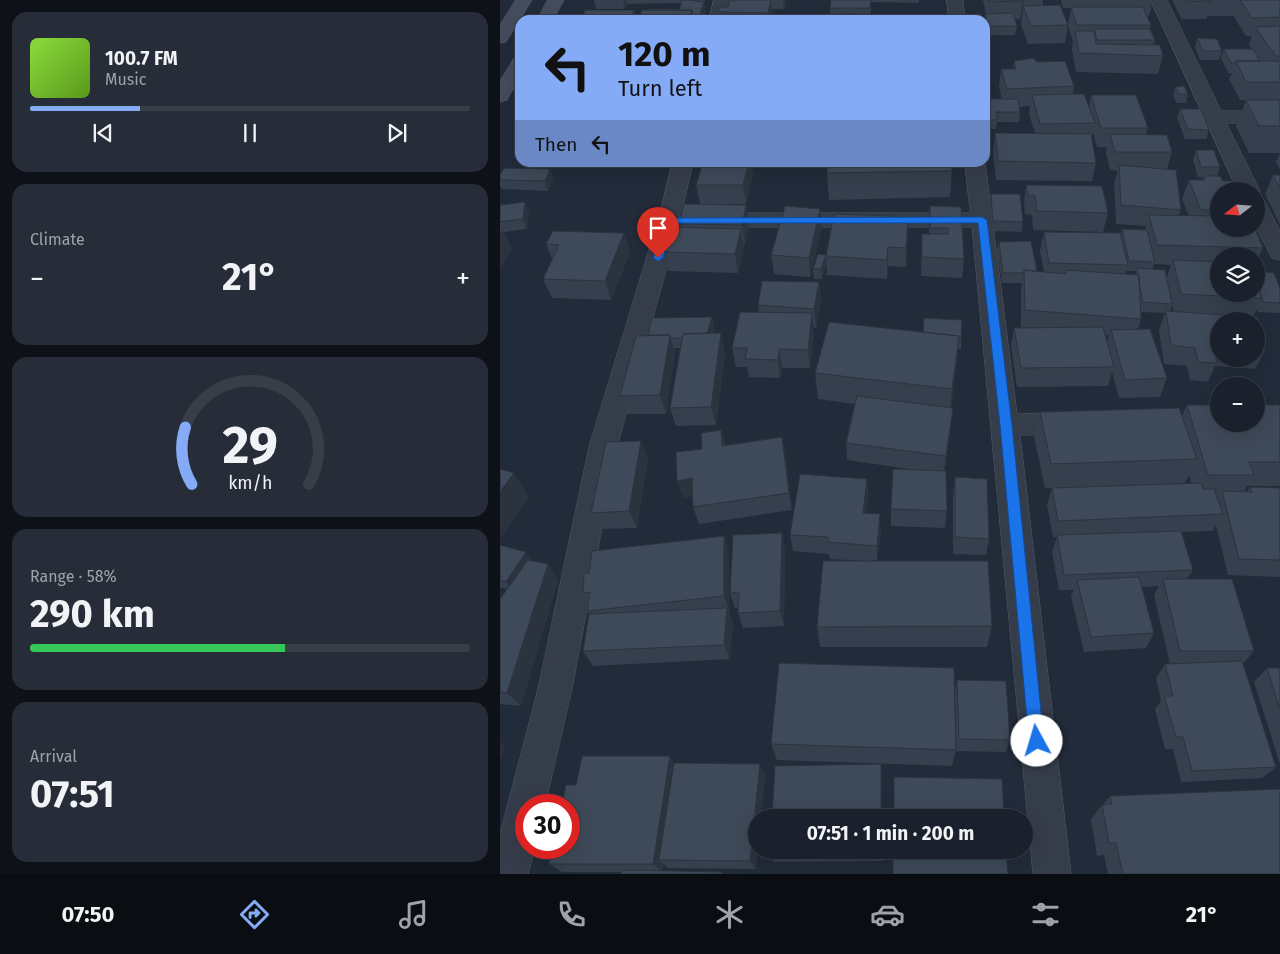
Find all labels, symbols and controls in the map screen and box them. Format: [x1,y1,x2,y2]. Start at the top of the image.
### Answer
text: 120 m [618,33,711,75]
icon: left [535,35,600,100]
text: 100.7 FM [105,47,178,70]
text: Music [105,70,146,89]
text: Turn left [618,75,702,102]
icon: previous [89,119,117,147]
icon: pause [236,119,264,147]
icon: next [383,119,411,147]
icon: left [587,130,615,158]
text: Then [535,133,577,156]
north arrow [1210,182,1265,238]
map controls [1210,182,1265,432]
pin [637,207,679,258]
icon: arrive [644,214,672,242]
text: Climate [30,230,85,249]
button: layers [1210,247,1265,302]
text: 21° [222,254,278,300]
text: − [30,262,44,295]
text: + [456,262,470,295]
button: + [1210,312,1265,367]
button: − [1210,377,1265,432]
text: 29 [222,414,278,477]
text: km/h [228,472,272,494]
text: Range · 58% [30,567,117,586]
text: 290 km [30,591,155,637]
position arrow [1010,714,1062,766]
text: Arrival [30,747,77,766]
text: 07:51 [30,771,115,817]
speed limit sign: 30 [515,794,580,859]
text: 07:51 · 1 min · 200 m [807,822,974,845]
icon: directions [237,897,272,932]
icon: music [396,897,431,932]
icon: phone [554,897,589,932]
icon: climate [712,897,747,932]
icon: car [870,897,905,932]
icon: filters [1028,897,1063,932]
text: 07:50 [62,901,114,928]
text: 21° [1186,901,1218,928]

